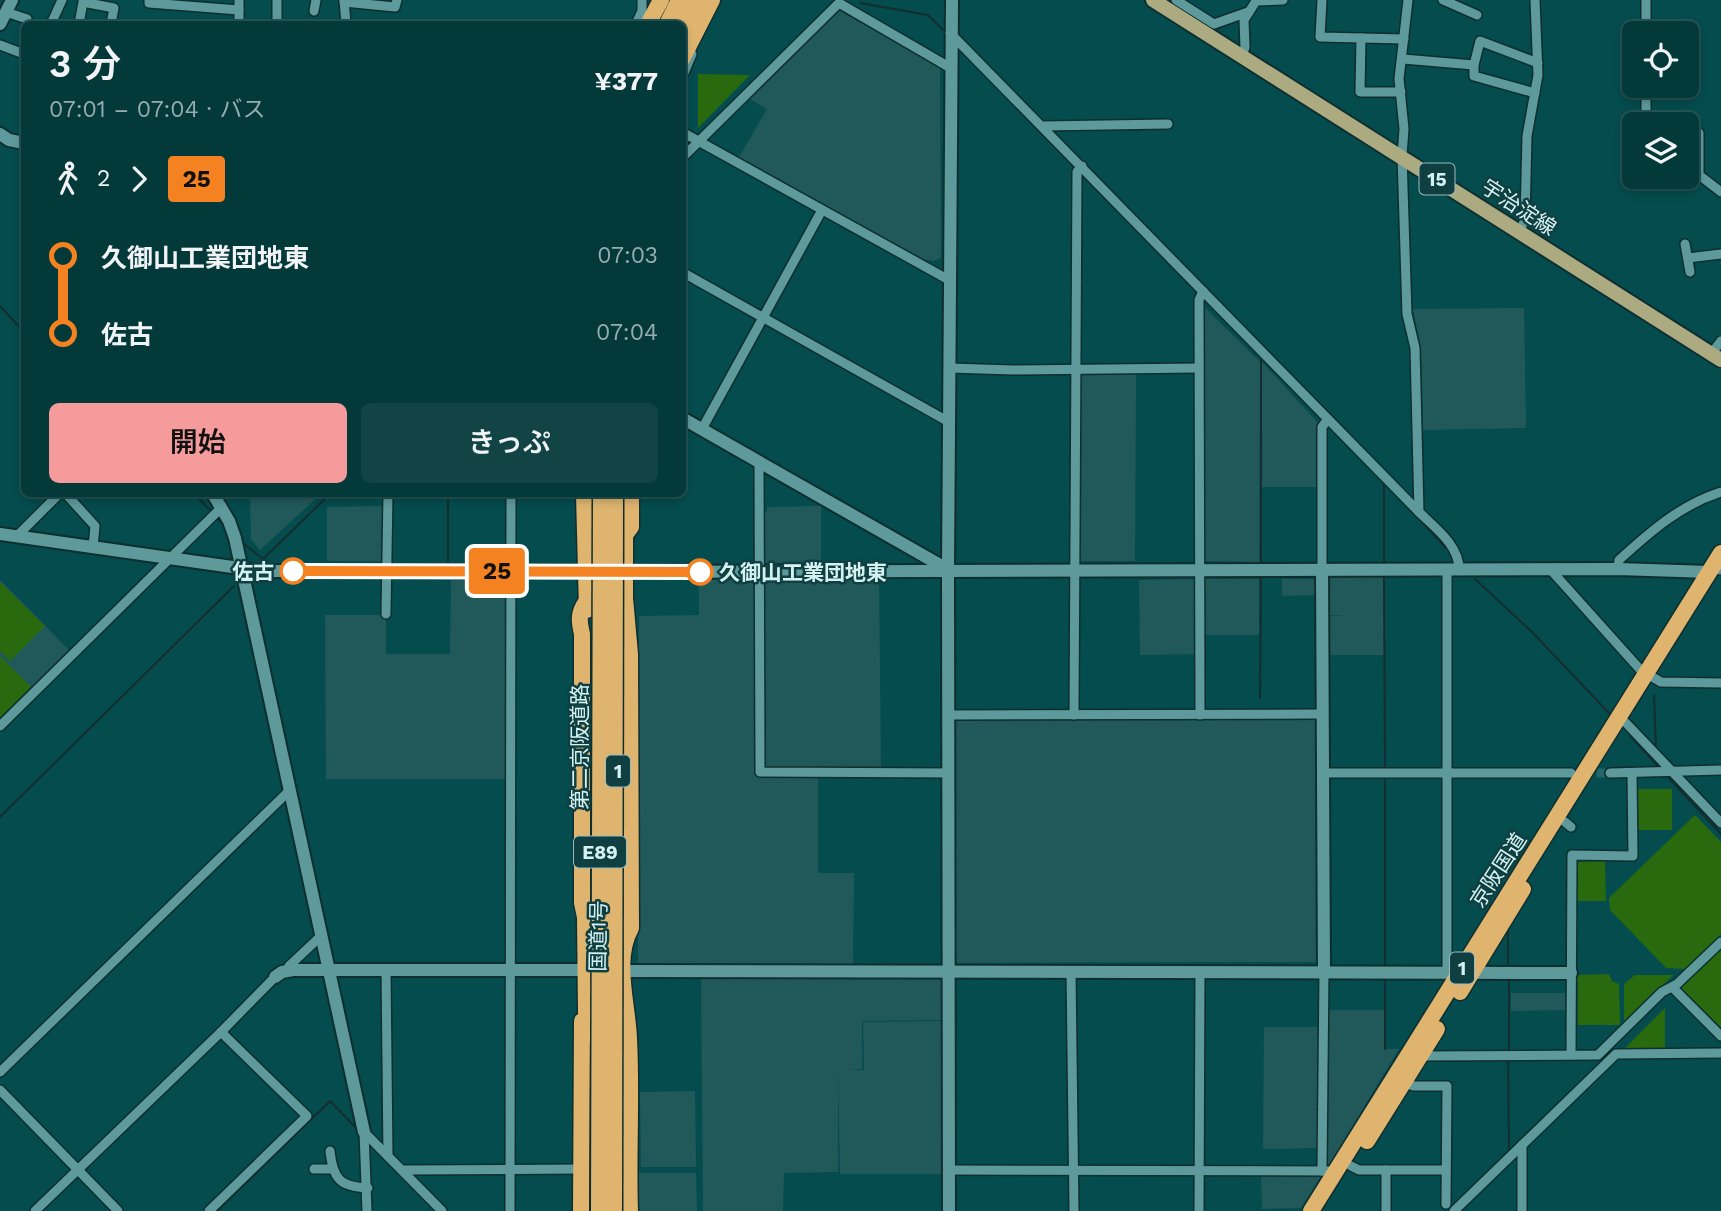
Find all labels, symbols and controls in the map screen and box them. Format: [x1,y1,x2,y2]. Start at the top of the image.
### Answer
map controls [1622,21,1699,189]
button: locate [1622,21,1699,98]
text: 3 分 [49,42,121,86]
text: ¥377 [594,66,658,96]
text: 07:01 – 07:04 · バス [49,96,266,123]
button: layers [1622,112,1699,189]
icon: walk [49,160,87,198]
icon: forward [120,160,158,198]
road number: 15 [1420,164,1454,195]
text: 2 [97,165,110,192]
text: 25 [182,165,211,193]
street label: 宇治淀線 [1477,174,1561,240]
text: 07:03 [597,242,658,269]
text: 久御山工業団地東 [101,243,309,273]
text: 07:04 [596,319,658,346]
text: 佐古 [101,320,153,350]
button: 開始 [49,403,347,483]
button: きっぷ [361,403,658,483]
line badge: 25 [466,548,528,594]
text: 25 [483,557,511,585]
marker: 佐古 [280,558,306,584]
place label: 佐古 [232,559,274,584]
marker: 久御山工業団地東 [687,559,713,585]
place label: 久御山工業団地東 [719,560,887,585]
street label: 第二京阪道路 [567,684,592,810]
road number: 1 [606,756,630,786]
street label: 京阪国道 [1465,828,1531,912]
road number: E89 [574,836,626,867]
street label: 国道1号 [585,900,611,972]
road number: 1 [1450,952,1474,984]

